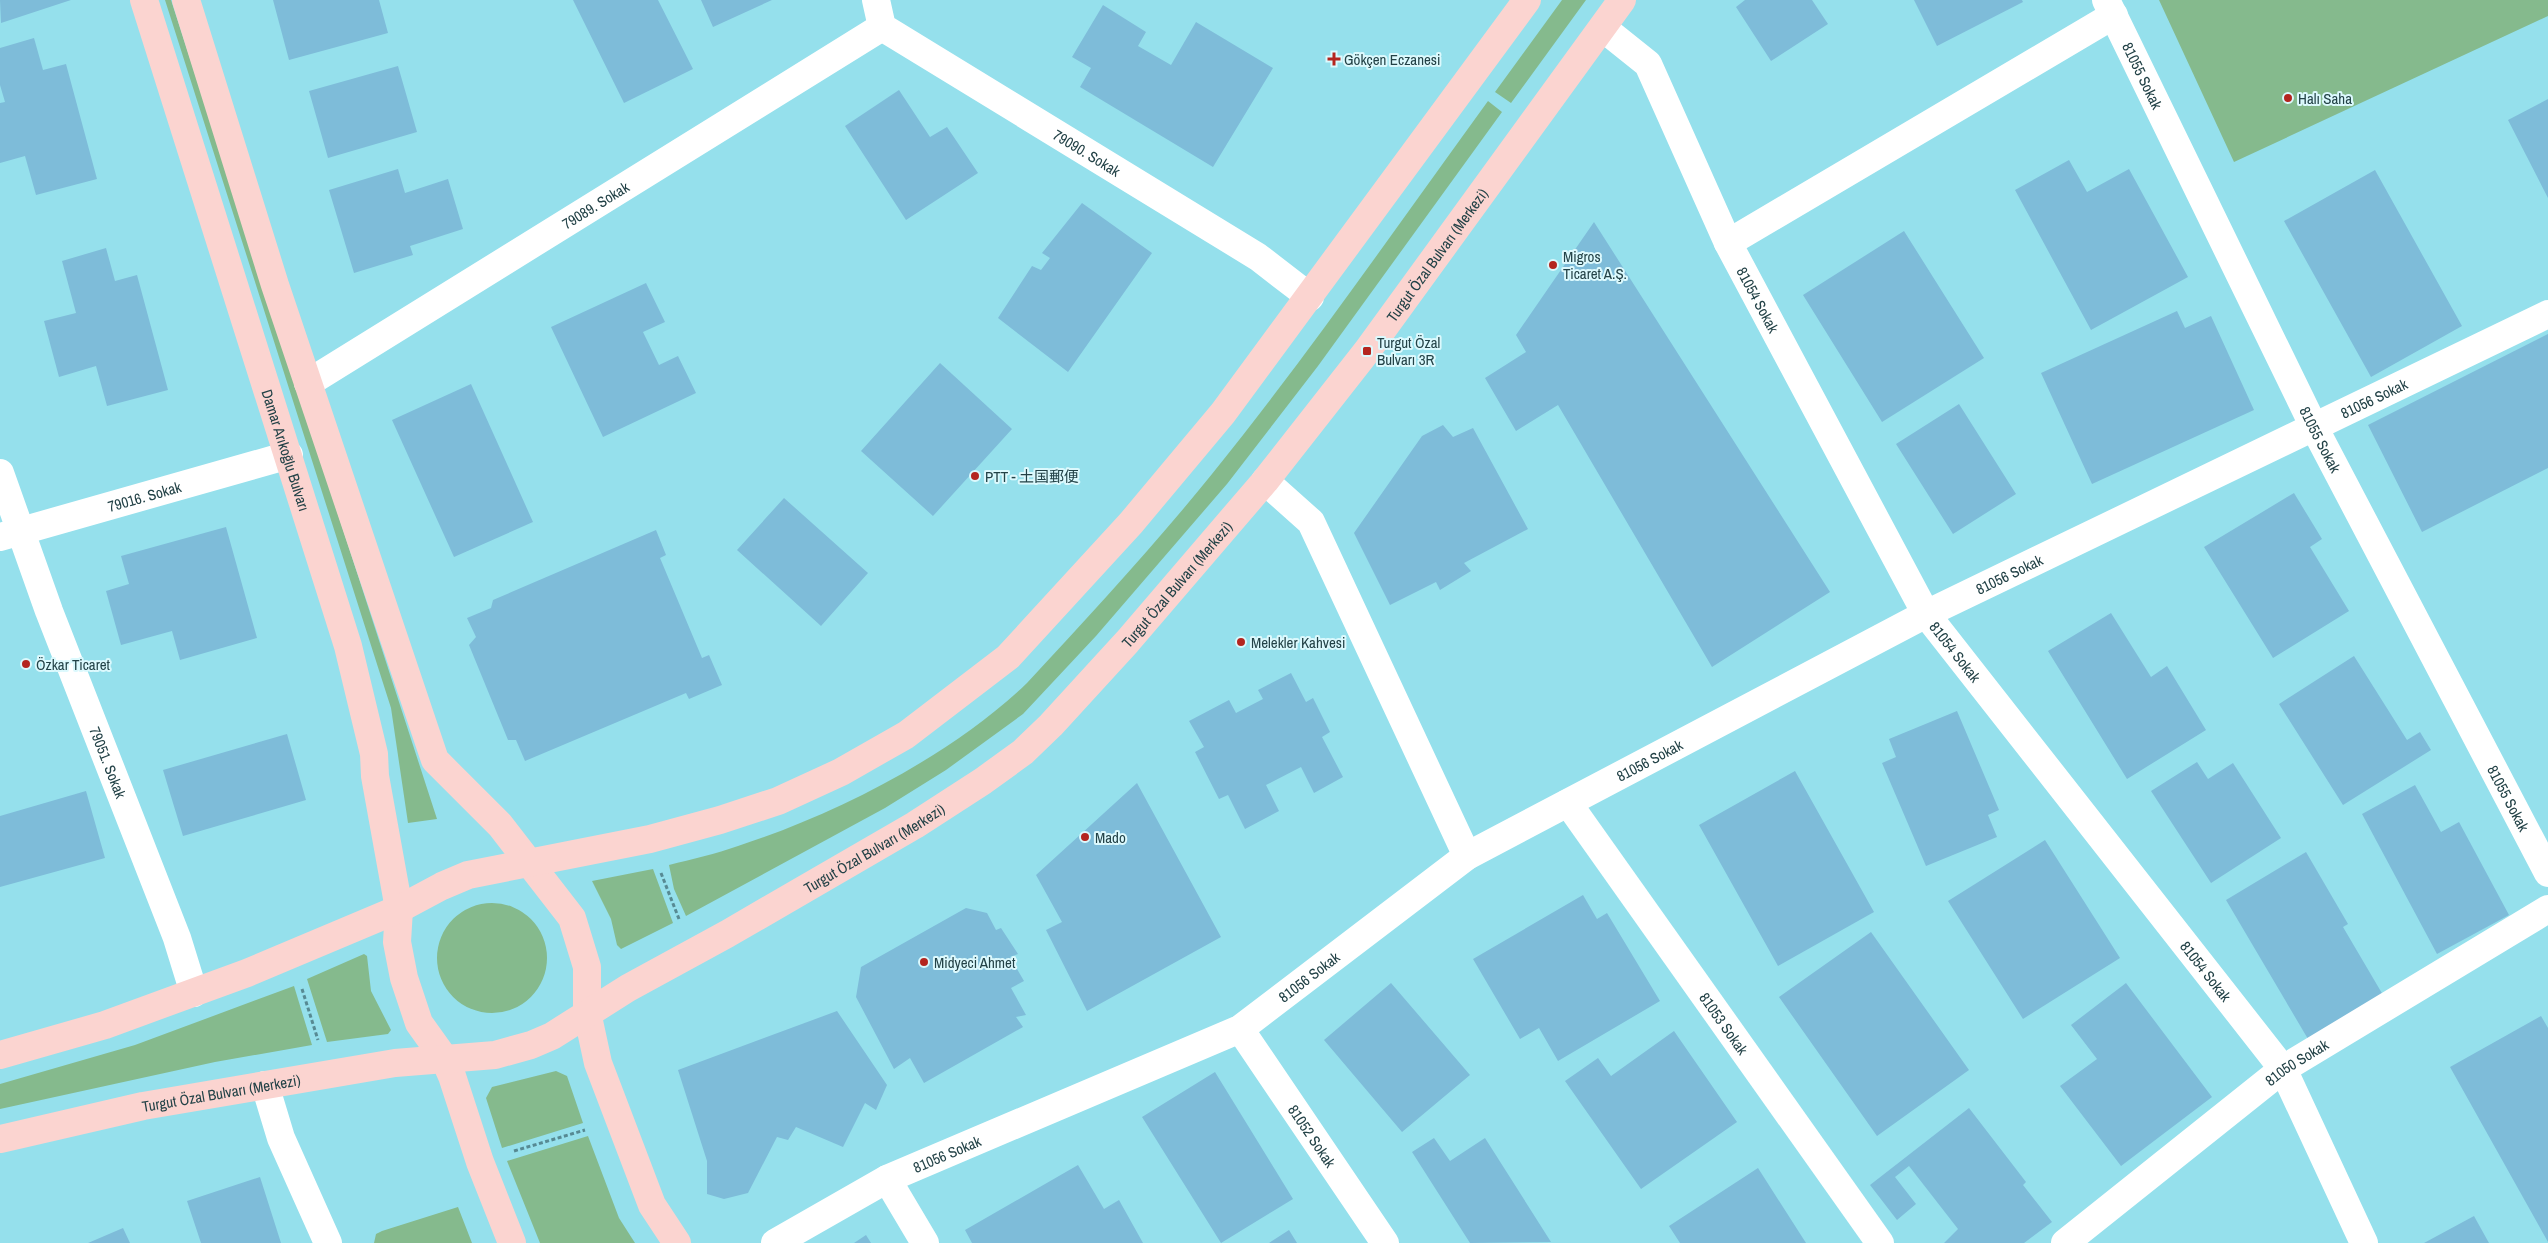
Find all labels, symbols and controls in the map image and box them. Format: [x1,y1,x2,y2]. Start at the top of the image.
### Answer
street label: 81055 Sokak [2118,39,2168,113]
place label: Gökçen Eczanesi [1344,49,1440,70]
marker: Gökçen Eczanesi [1328,53,1340,65]
place label: Halı Saha [2298,88,2352,109]
marker: Halı Saha [2282,92,2294,104]
street label: 79090. Sokak [1049,124,1125,181]
street label: 79089. Sokak [558,176,633,234]
street label: Turgut Özal Bulvarı (Merkezi) [1381,184,1493,326]
place label: Migros Ticaret A.Ş. [1563,246,1627,284]
marker: Migros Ticaret A.Ş. [1547,259,1559,271]
street label: 81054 Sokak [1732,263,1785,337]
place label: Turgut Özal Bulvarı 3R [1377,332,1440,370]
marker: Turgut Özal Bulvarı 3R [1361,345,1373,357]
street label: 81056 Sokak [2337,373,2411,423]
street label: Damar Arıkoğlu Bulvarı [257,387,315,514]
street label: 81055 Sokak [2295,403,2347,477]
place label: PTT - 土国郵便 [985,466,1079,487]
marker: PTT - 土国郵便 [969,470,981,482]
street label: 79016. Sokak [105,475,184,516]
street label: Turgut Özal Bulvarı (Merkezi) [1117,516,1237,652]
street label: 81056 Sokak [1972,549,2047,599]
street label: 81054 Sokak [1925,617,1986,687]
place label: Melekler Kahvesi [1251,632,1345,653]
marker: Melekler Kahvesi [1235,636,1247,648]
place label: Özkar Ticaret [36,654,111,675]
marker: Özkar Ticaret [20,658,32,670]
street label: 79051. Sokak [85,723,132,802]
street label: 81056 Sokak [1613,733,1687,786]
street label: 81055 Sokak [2483,761,2535,836]
street label: Turgut Özal Bulvarı (Merkezi) [800,798,949,898]
place label: Mado [1095,827,1126,848]
marker: Mado [1079,831,1091,843]
street label: 81054 Sokak [2176,936,2237,1006]
street label: 81056 Sokak [1274,946,1344,1007]
place label: Midyeci Ahmet [934,952,1016,973]
marker: Midyeci Ahmet [918,956,930,968]
street label: 81053 Sokak [1695,988,1754,1059]
street label: 81050 Sokak [2260,1033,2333,1090]
street label: Turgut Özal Bulvarı (Merkezi) [140,1069,302,1117]
street label: 81052 Sokak [1284,1100,1342,1172]
street label: 81056 Sokak [910,1130,985,1177]

